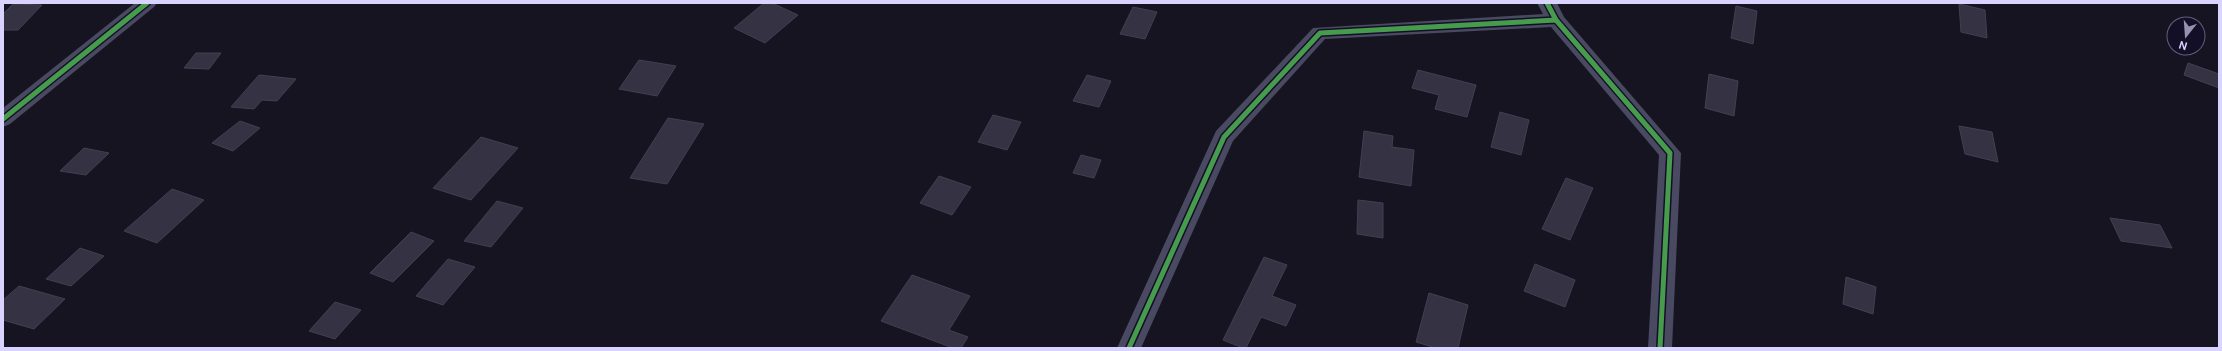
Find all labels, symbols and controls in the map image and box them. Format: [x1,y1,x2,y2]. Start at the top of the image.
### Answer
north arrow [2166,16,2206,56]
text: N [2177,38,2189,53]

